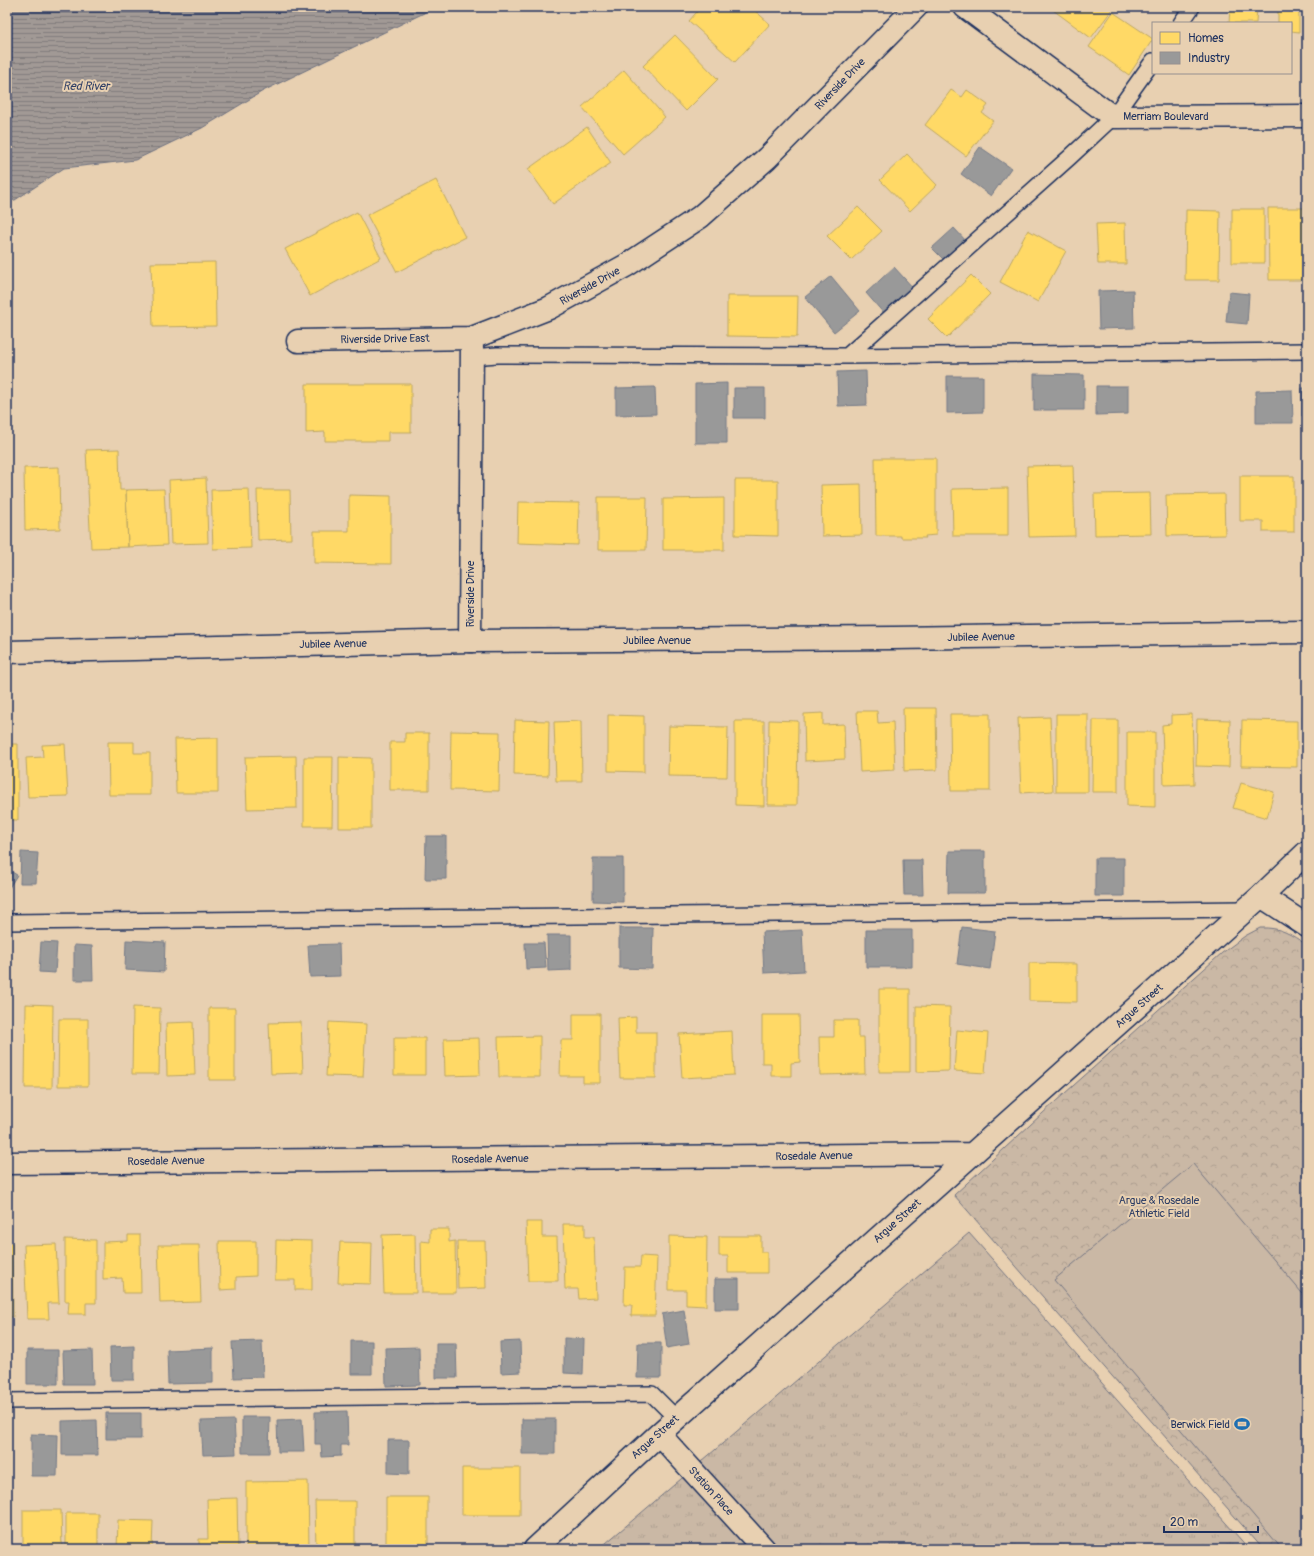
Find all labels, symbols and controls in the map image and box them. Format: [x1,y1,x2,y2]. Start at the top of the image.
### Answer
legend [1152,22,1292,74]
text: Homes [1188,31,1224,46]
text: Industry [1188,51,1230,66]
street label: Riverside Drive [812,55,868,112]
water label: Red River [63,79,111,94]
street label: Merriam Boulevard [1123,110,1209,123]
street label: Riverside Drive [558,264,623,308]
street label: Riverside Drive East [340,332,430,346]
street label: Riverside Drive [464,560,477,627]
street label: Jubilee Avenue [947,630,1016,644]
street label: Jubilee Avenue [623,634,691,647]
street label: Jubilee Avenue [299,637,368,651]
street label: Argue Street [1112,981,1166,1031]
street label: Rosedale Avenue [775,1149,853,1163]
street label: Rosedale Avenue [451,1152,529,1166]
street label: Rosedale Avenue [127,1154,205,1168]
park label: Argue & Rosedale Athletic Field [1119,1194,1200,1220]
street label: Argue Street [870,1196,924,1246]
street label: Argue Street [628,1412,682,1462]
sports icon: Berwick Field [1233,1415,1251,1433]
place label: Berwick Field [1170,1418,1230,1431]
street label: Station Place [686,1464,737,1519]
scale bar [1164,1508,1258,1534]
text: 20 m [1170,1515,1199,1530]

